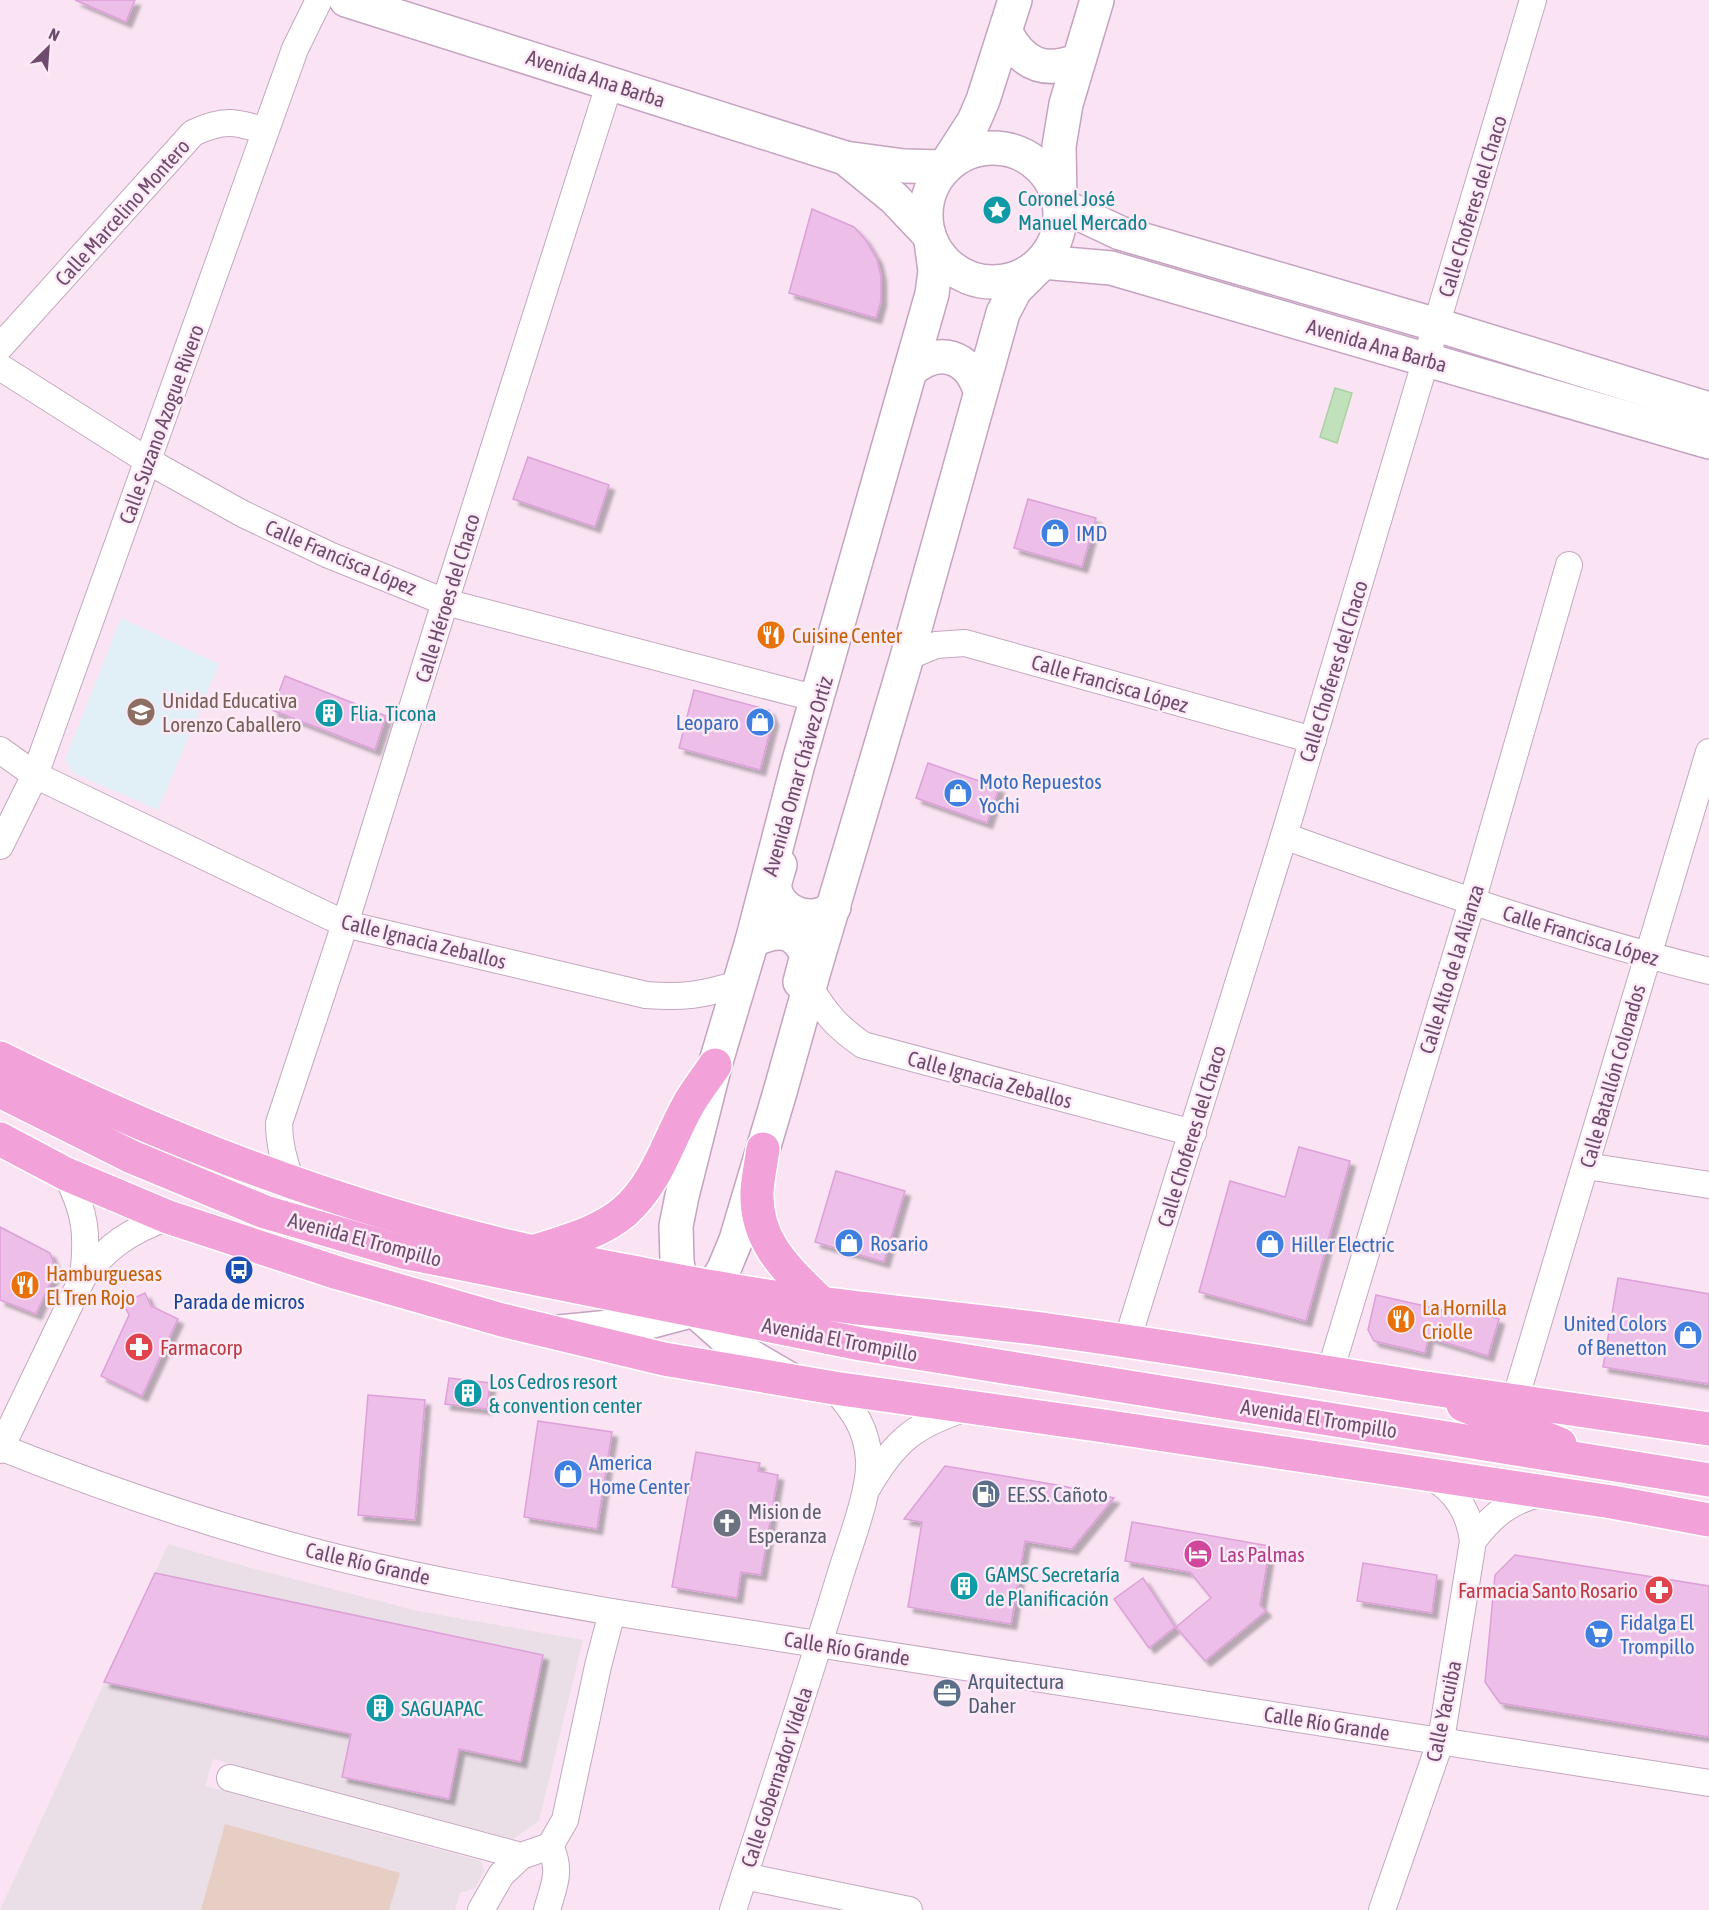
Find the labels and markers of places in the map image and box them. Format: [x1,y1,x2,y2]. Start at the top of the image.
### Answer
place label: Coronel José Manuel Mercado [1018,186,1147,234]
place icon: Coronel José Manuel Mercado [981,194,1013,226]
shop icon: IMD [1039,517,1071,549]
place label: IMD [1076,521,1107,545]
restaurant icon: Cuisine Center [755,619,787,651]
place label: Cuisine Center [792,623,903,647]
place label: Unidad Educativa Lorenzo Caballero [162,688,301,736]
school or university icon: Unidad Educativa Lorenzo Caballero [125,696,157,728]
building icon: Flia. Ticona [313,697,345,729]
place label: Flia. Ticona [350,701,436,725]
shop icon: Leoparo [744,706,776,738]
place label: Leoparo [676,710,739,734]
place label: Moto Repuestos Yochi [979,769,1102,817]
shop icon: Moto Repuestos Yochi [942,777,974,809]
shop icon: Rosario [833,1227,865,1259]
shop icon: Hiller Electric [1254,1228,1286,1260]
place label: Rosario [870,1231,928,1255]
place label: Hiller Electric [1291,1232,1394,1256]
bus stop icon: Parada de micros [223,1254,255,1286]
place label: Hamburguesas El Tren Rojo [46,1261,162,1309]
restaurant icon: Hamburguesas El Tren Rojo [9,1269,41,1301]
place label: Parada de micros [173,1289,305,1313]
place label: La Hornilla Criolle [1422,1295,1507,1343]
restaurant icon: La Hornilla Criolle [1385,1303,1417,1335]
place label: United Colors of Benetton [1563,1311,1667,1359]
shop icon: United Colors of Benetton [1672,1319,1704,1351]
pharmacy icon: Farmacorp [123,1331,155,1363]
place label: Farmacorp [160,1335,243,1359]
place label: Los Cedros resort & convention center [489,1369,642,1417]
building icon: Los Cedros resort & convention center [452,1377,484,1409]
place label: America Home Center [589,1450,690,1498]
shop icon: America Home Center [552,1458,584,1490]
fuel station icon: EE.SS. Cañoto [970,1478,1002,1510]
place label: EE.SS. Cañoto [1007,1482,1108,1506]
place label: Mision de Esperanza [748,1499,827,1547]
church icon: Mision de Esperanza [711,1507,743,1539]
hotel icon: Las Palmas [1182,1538,1214,1570]
place label: Las Palmas [1219,1542,1305,1566]
place label: GAMSC Secretaría de Planificación [985,1562,1120,1610]
building icon: GAMSC Secretaría de Planificación [948,1570,980,1602]
pharmacy icon: Farmacia Santo Rosario [1643,1574,1675,1606]
place label: Farmacia Santo Rosario [1458,1578,1638,1602]
place label: Fidalga El Trompillo [1620,1610,1695,1658]
supermarket icon: Fidalga El Trompillo [1583,1618,1615,1650]
place label: Arquitectura Daher [968,1669,1064,1717]
office icon: Arquitectura Daher [931,1677,963,1709]
building icon: SAGUAPAC [364,1692,396,1724]
place label: SAGUAPAC [401,1696,484,1720]

